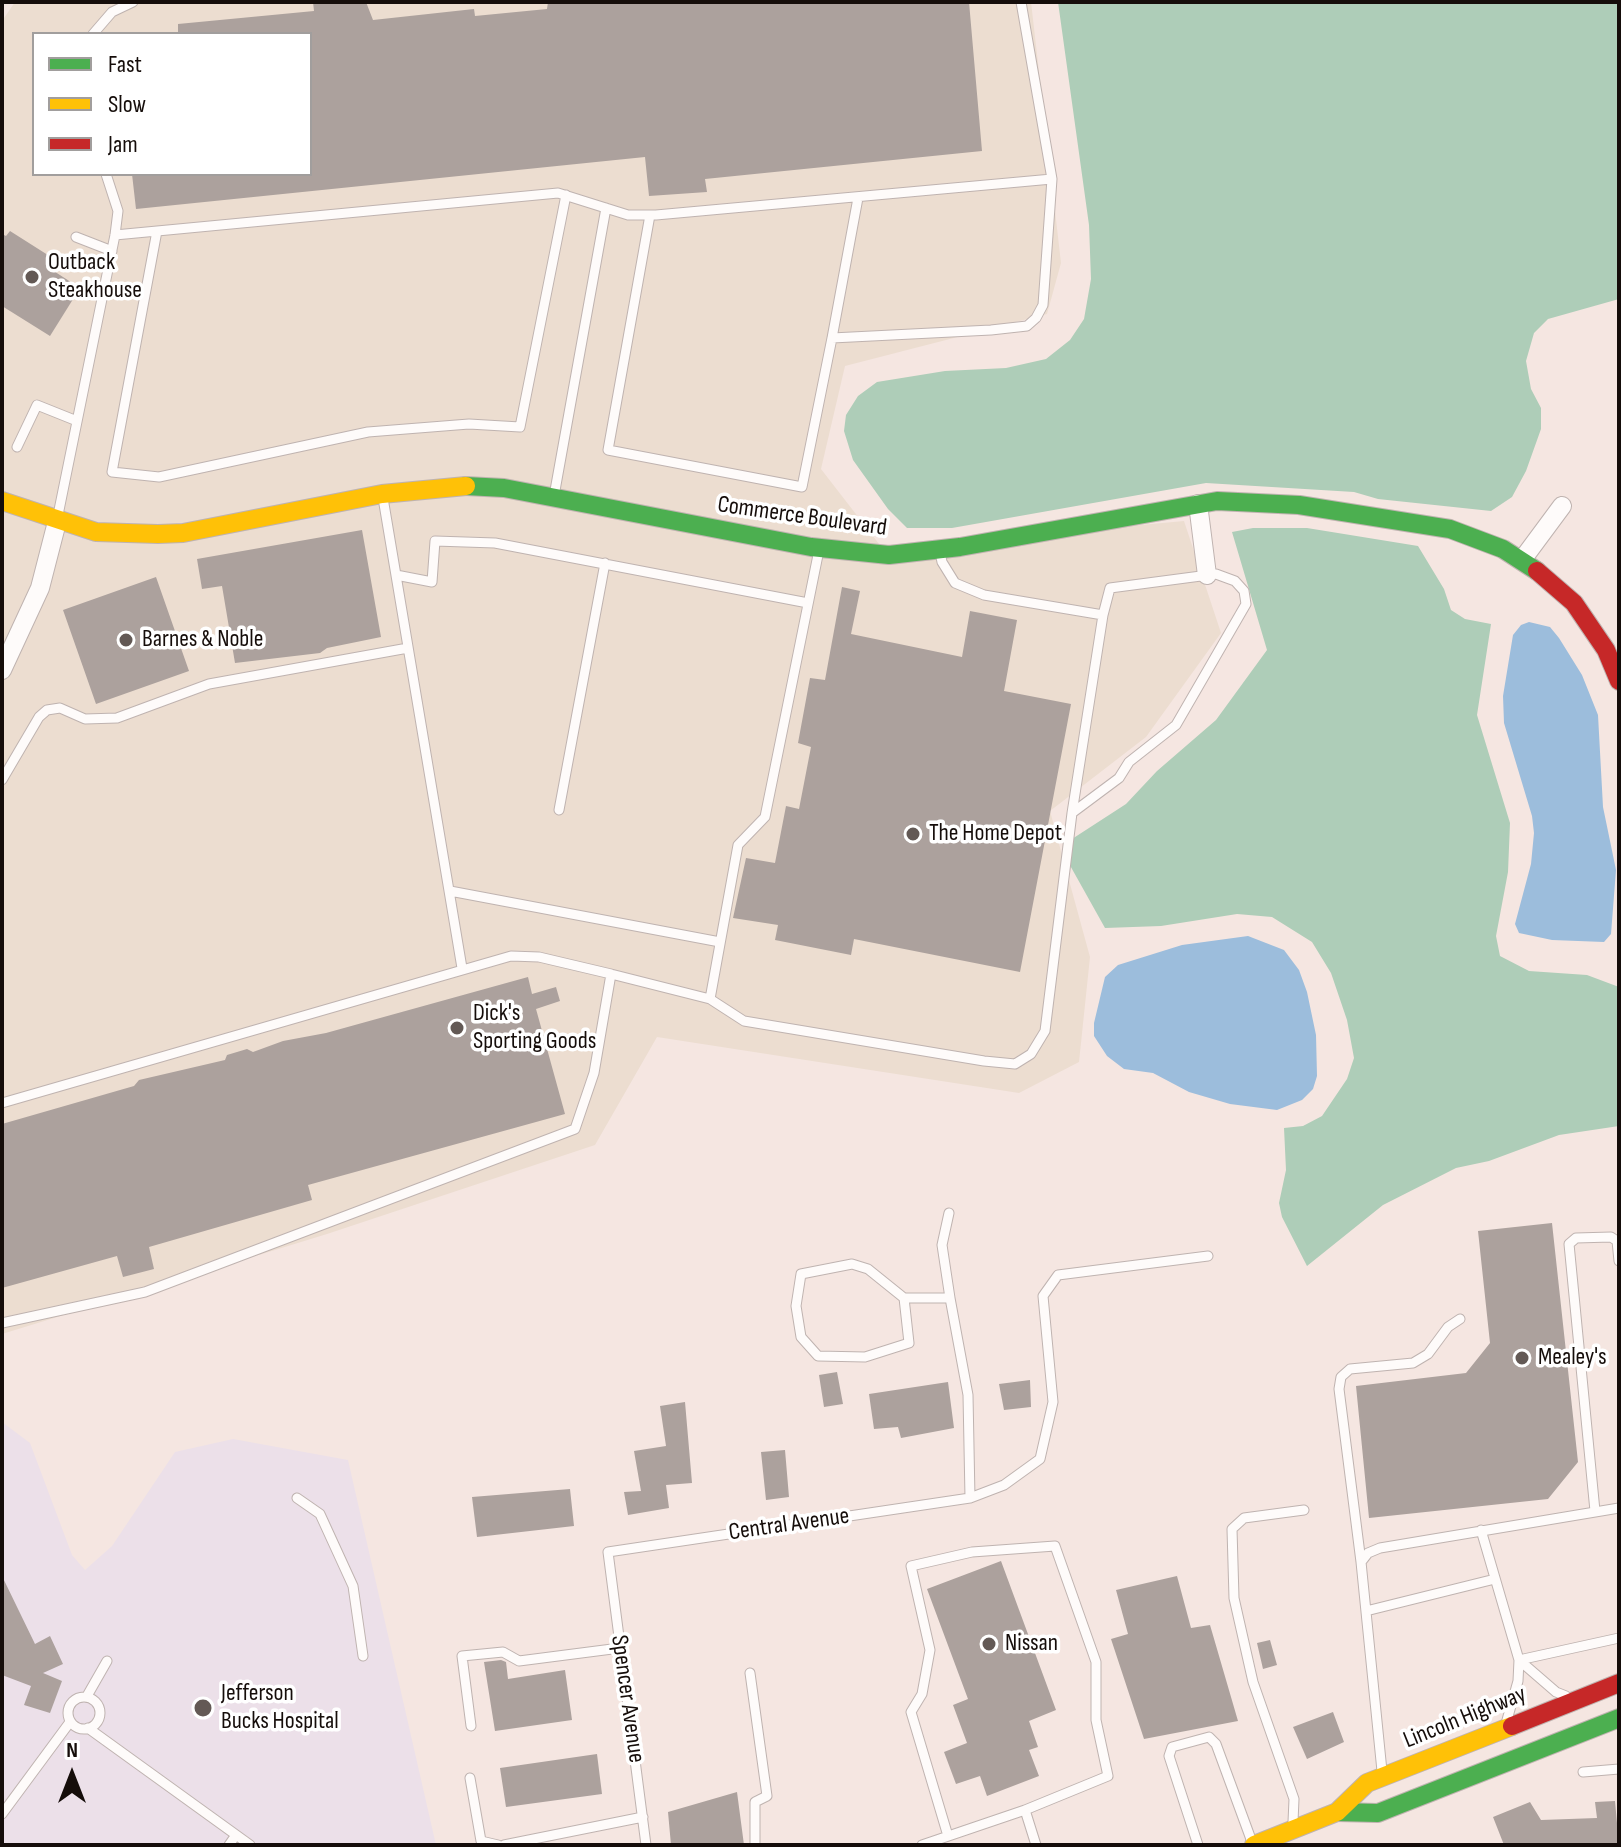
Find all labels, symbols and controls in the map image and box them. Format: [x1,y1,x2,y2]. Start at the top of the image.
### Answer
legend [32,32,312,176]
text: Fast [108,50,142,79]
text: Slow [108,90,146,119]
text: Jam [108,130,138,159]
place label: Outback Steakhouse [48,249,142,305]
marker: Outback Steakhouse [23,268,41,286]
street label: Commerce Boulevard [716,491,888,543]
place label: Barnes & Noble [142,626,263,654]
marker: Barnes & Noble [117,631,135,649]
place label: The Home Depot [929,820,1062,848]
marker: The Home Depot [904,825,922,843]
place label: Dick's Sporting Goods [473,1000,596,1056]
marker: Dick's Sporting Goods [448,1019,466,1037]
place label: Mealey's [1538,1344,1607,1372]
marker: Mealey's [1513,1349,1531,1367]
street label: Central Avenue [727,1502,851,1548]
place label: Nissan [1005,1630,1058,1658]
street label: Spencer Avenue [604,1633,650,1765]
marker: Nissan [980,1635,998,1653]
place label: Jefferson Bucks Hospital [221,1680,339,1736]
street label: Lincoln Highway [1400,1680,1530,1756]
marker: Jefferson Bucks Hospital [192,1697,214,1719]
north arrow [32,1735,112,1815]
text: N [66,1737,78,1764]

